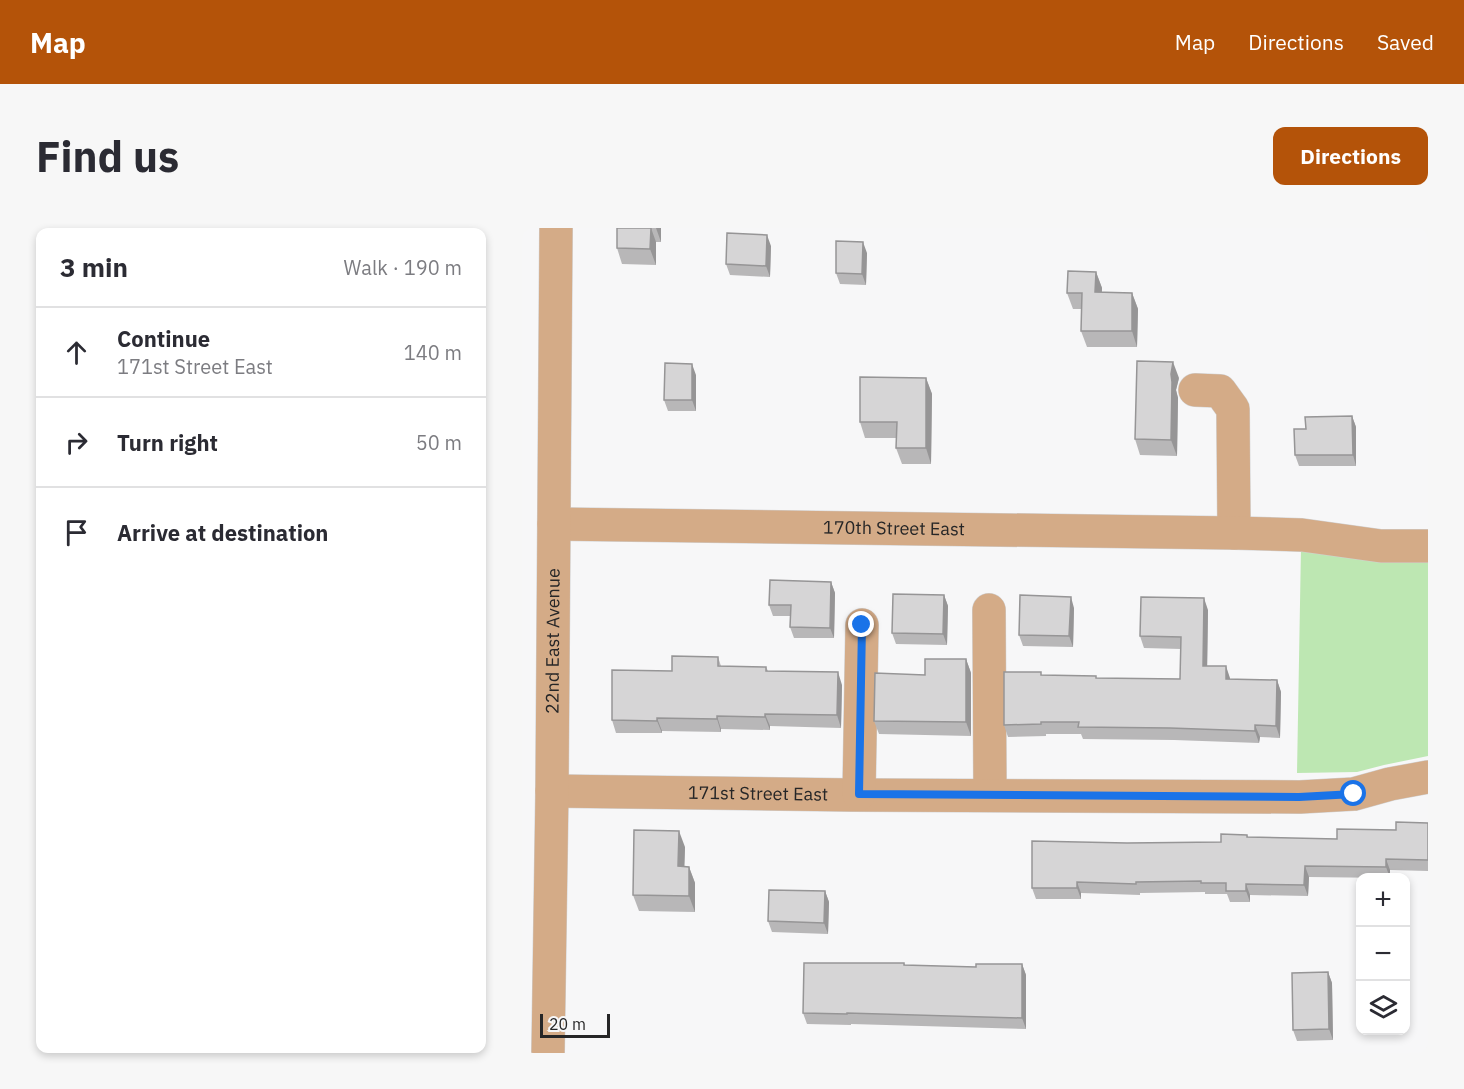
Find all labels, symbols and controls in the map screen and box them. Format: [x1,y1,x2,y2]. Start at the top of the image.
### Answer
text: Map [30,24,86,61]
text: Map [1175,28,1215,56]
text: Directions [1248,28,1344,56]
text: Saved [1377,28,1434,56]
button: Directions [1273,127,1428,185]
text: Find us [36,129,179,184]
text: 3 min [60,250,128,284]
text: Walk · 190 m [344,254,462,281]
text: Continue [117,324,210,353]
icon: ahead [60,336,93,369]
text: 140 m [404,339,462,366]
text: 171st Street East [117,353,273,380]
icon: right [60,426,93,459]
text: Turn right [117,428,218,457]
text: 50 m [416,429,462,456]
icon: arrive [60,516,93,549]
street label: 170th Street East [823,516,965,540]
text: Arrive at destination [117,518,328,547]
street label: 22nd East Avenue [541,568,565,714]
route end [848,611,874,637]
route start [1340,780,1366,806]
street label: 171st Street East [688,781,828,806]
map controls [1356,873,1410,1035]
button: + [1356,873,1410,927]
button: − [1356,927,1410,981]
button: layers [1356,981,1410,1035]
scale bar [540,1011,610,1038]
text: 20 m [549,1014,586,1034]

